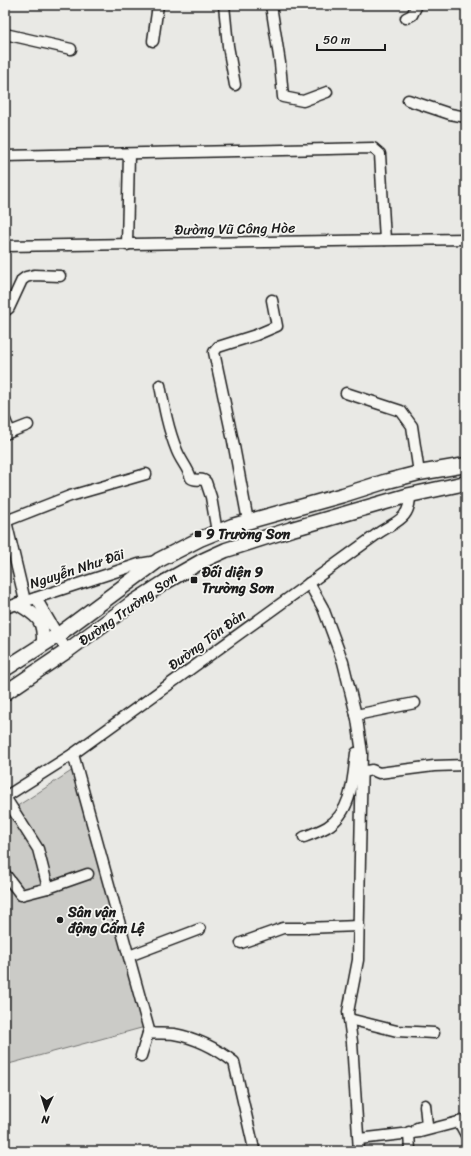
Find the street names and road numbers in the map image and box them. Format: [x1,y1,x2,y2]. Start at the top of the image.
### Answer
street label: Đường Vũ Công Hòe [175,215,295,243]
street label: Nguyễn Như Đãi [26,542,129,596]
street label: Đường Trường Sơn [73,565,183,653]
street label: Đường Tôn Đản [163,603,252,677]

